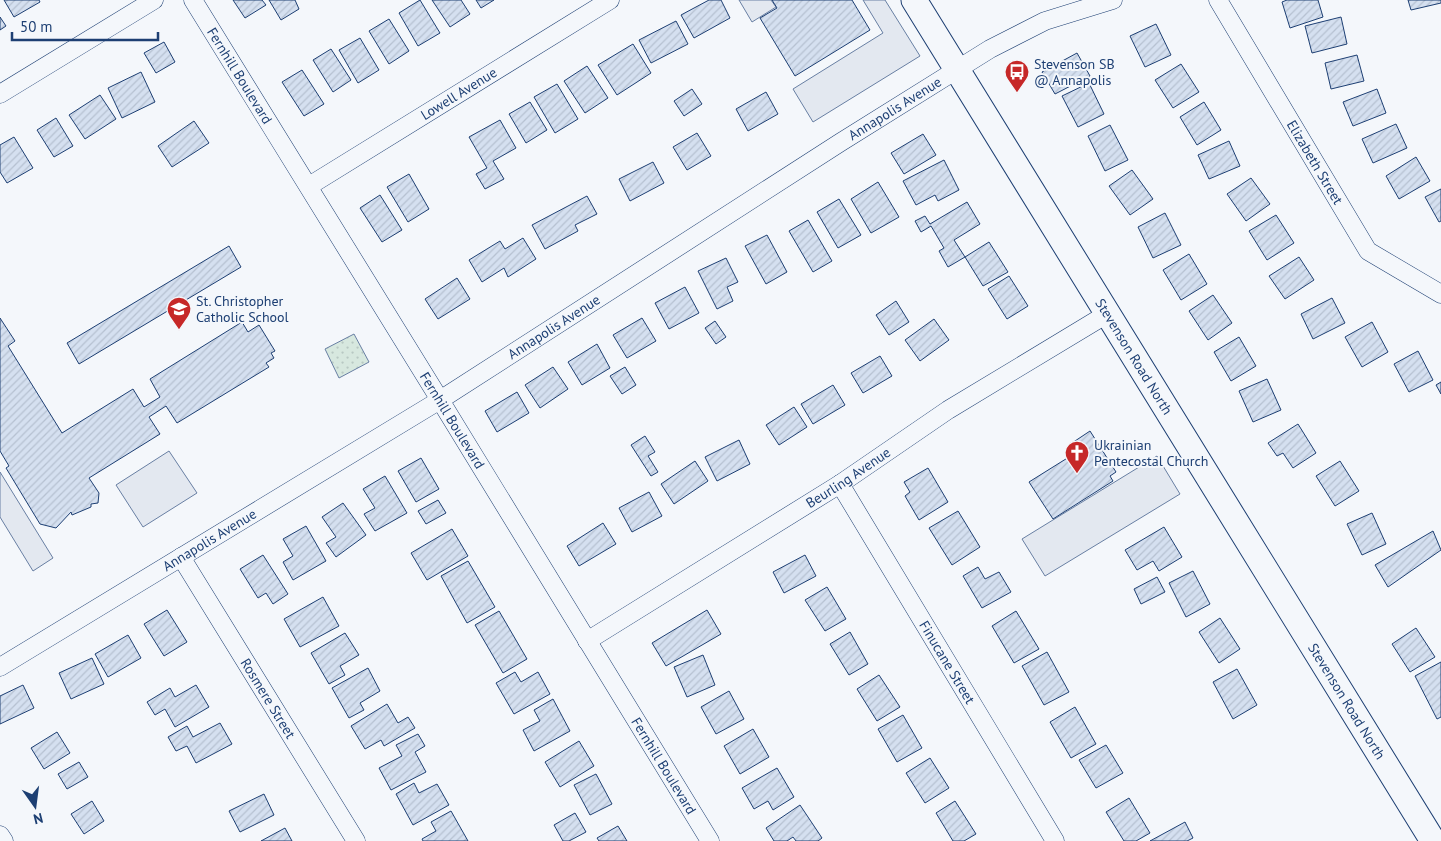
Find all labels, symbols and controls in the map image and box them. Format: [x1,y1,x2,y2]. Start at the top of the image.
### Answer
scale bar [12,10,159,42]
text: 50 m [20,17,53,36]
street label: Fernhill Boulevard [203,24,276,127]
place label: Stevenson SB @ Annapolis [1034,55,1115,89]
bus stop icon: Stevenson SB @ Annapolis [1004,59,1030,93]
street label: Lowell Avenue [417,63,500,124]
street label: Annapolis Avenue [845,73,945,144]
street label: Elizabeth Street [1283,117,1347,208]
street label: Annapolis Avenue [504,290,603,363]
place label: St. Christopher Catholic School [196,292,289,326]
street label: Stevenson Road North [1091,295,1177,418]
school or university icon: St. Christopher Catholic School [166,296,192,330]
street label: Fernhill Boulevard [416,369,489,472]
place label: Ukrainian Pentecostal Church [1094,436,1208,470]
church icon: Ukrainian Pentecostal Church [1064,440,1090,474]
street label: Beurling Avenue [802,443,894,512]
street label: Annapolis Avenue [159,505,260,575]
street label: Finucane Street [915,617,979,707]
street label: Stevenson Road North [1304,640,1389,763]
street label: Rosmere Street [237,655,300,742]
street label: Fernhill Boulevard [627,714,700,818]
north arrow [10,781,60,831]
text: N [32,809,45,828]

